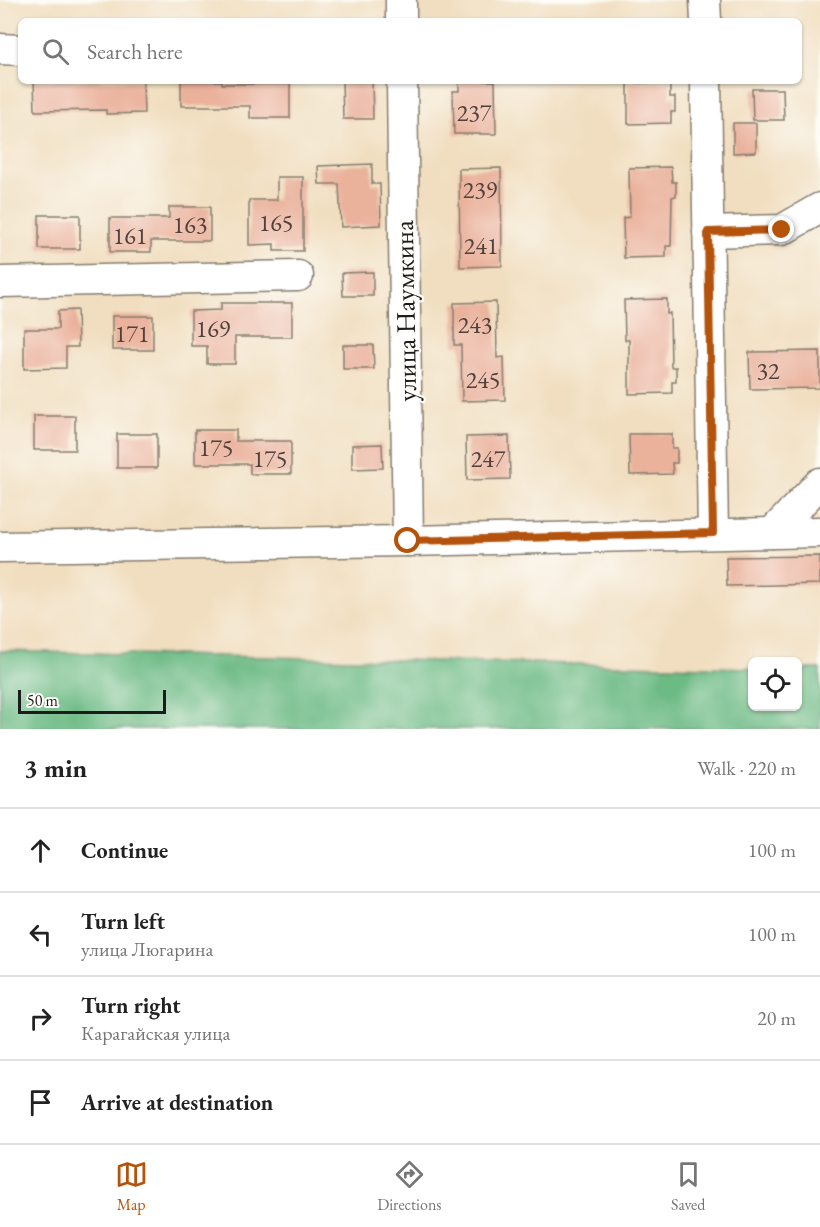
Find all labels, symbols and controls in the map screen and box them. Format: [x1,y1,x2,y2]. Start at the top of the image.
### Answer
search box [18,18,802,84]
icon: search [39,35,72,68]
text: Search here [87,37,182,66]
house number: 237 [457,97,492,128]
house number: 239 [463,174,498,205]
house number: 165 [259,207,293,238]
house number: 163 [173,209,207,240]
route end [768,216,794,242]
house number: 161 [113,220,147,251]
street label: улица Наумкина [386,220,424,402]
house number: 241 [464,230,498,261]
house number: 243 [458,309,492,340]
house number: 169 [196,313,231,344]
house number: 171 [115,318,149,349]
house number: 32 [756,355,780,386]
house number: 245 [466,364,500,395]
house number: 175 [199,432,233,463]
house number: 175 [253,443,287,474]
house number: 247 [471,443,506,474]
route start [394,527,420,553]
map controls [748,657,802,711]
button: locate [748,657,802,711]
scale bar [18,687,166,714]
text: 50 m [27,690,58,711]
text: 3 min [24,751,87,785]
text: Walk · 220 m [697,755,796,781]
icon: ahead [24,834,57,867]
text: Continue [81,836,168,865]
text: 100 m [748,837,796,863]
text: Turn left [81,907,165,936]
icon: left [24,918,57,951]
text: 100 m [748,921,796,947]
text: улица Люгарина [81,936,214,962]
text: Turn right [81,991,180,1020]
icon: right [24,1002,57,1035]
text: 20 m [757,1005,796,1031]
text: Карагайская улица [81,1020,231,1046]
icon: arrive [24,1086,57,1119]
text: Arrive at destination [81,1088,273,1117]
tab: Map [115,1158,148,1215]
tab: Directions [377,1158,442,1215]
tab: Saved [671,1158,705,1215]

